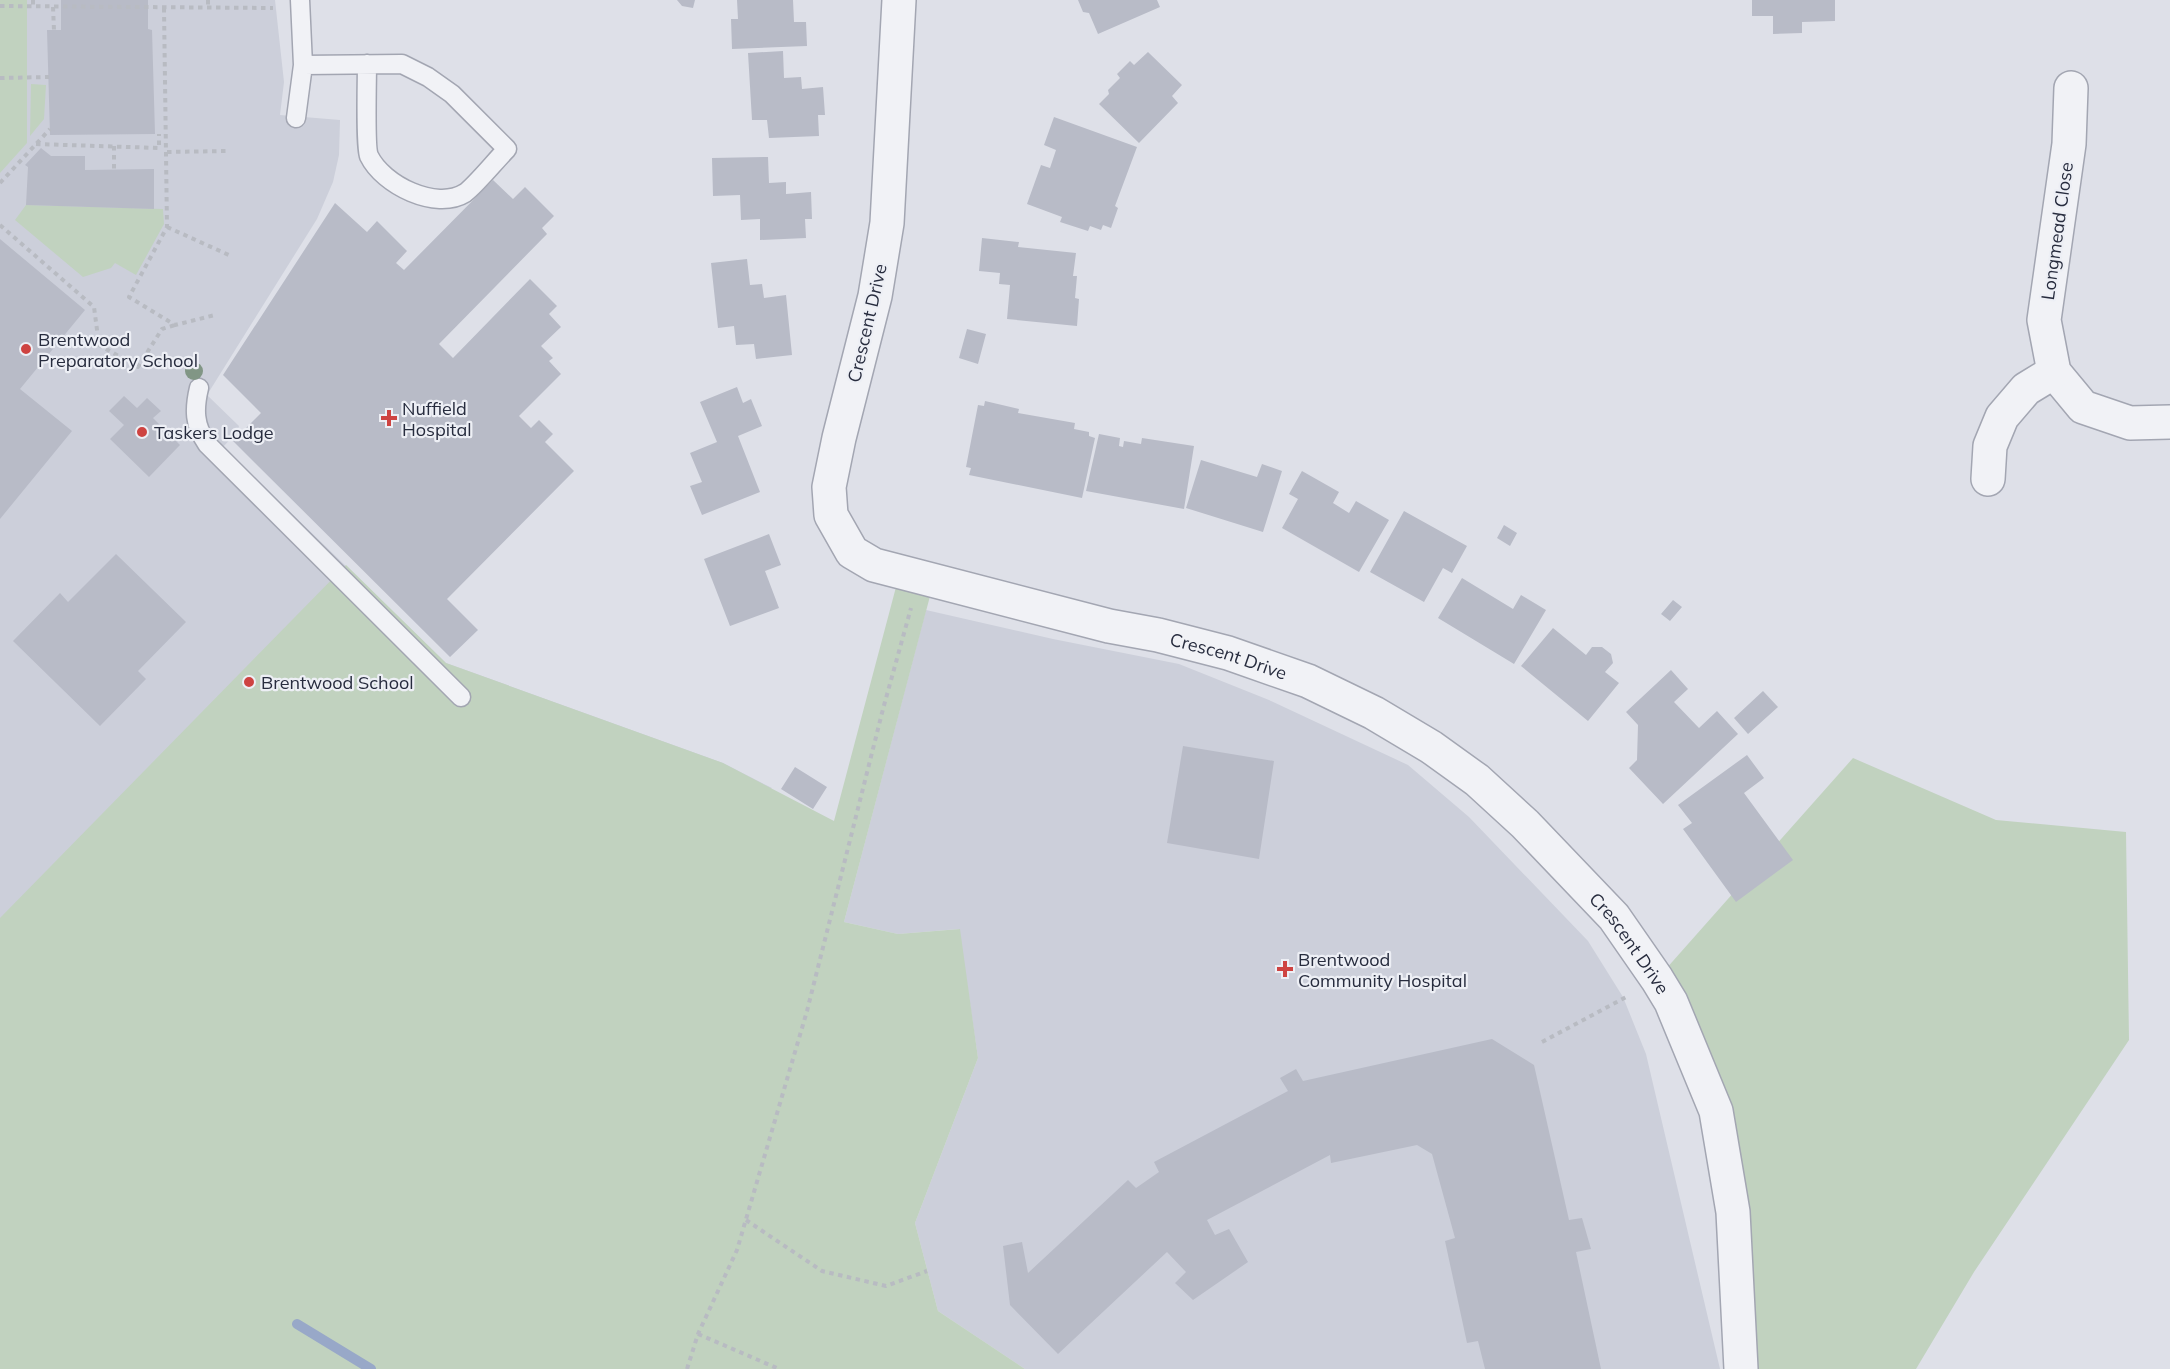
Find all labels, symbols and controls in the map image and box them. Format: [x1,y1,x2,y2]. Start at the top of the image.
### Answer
street label: Longmead Close [2036,161,2078,301]
street label: Crescent Drive [842,261,892,385]
place label: Brentwood Preparatory School [38,328,198,372]
marker: Brentwood Preparatory School [19,342,33,356]
place label: Nuffield Hospital [402,397,471,441]
marker: Nuffield Hospital [380,409,398,427]
place label: Taskers Lodge [154,421,274,444]
marker: Taskers Lodge [135,425,149,439]
street label: Crescent Drive [1168,627,1290,684]
place label: Brentwood School [261,671,414,694]
marker: Brentwood School [242,675,256,689]
street label: Crescent Drive [1585,887,1675,998]
place label: Brentwood Community Hospital [1298,948,1467,992]
marker: Brentwood Community Hospital [1276,960,1294,978]

